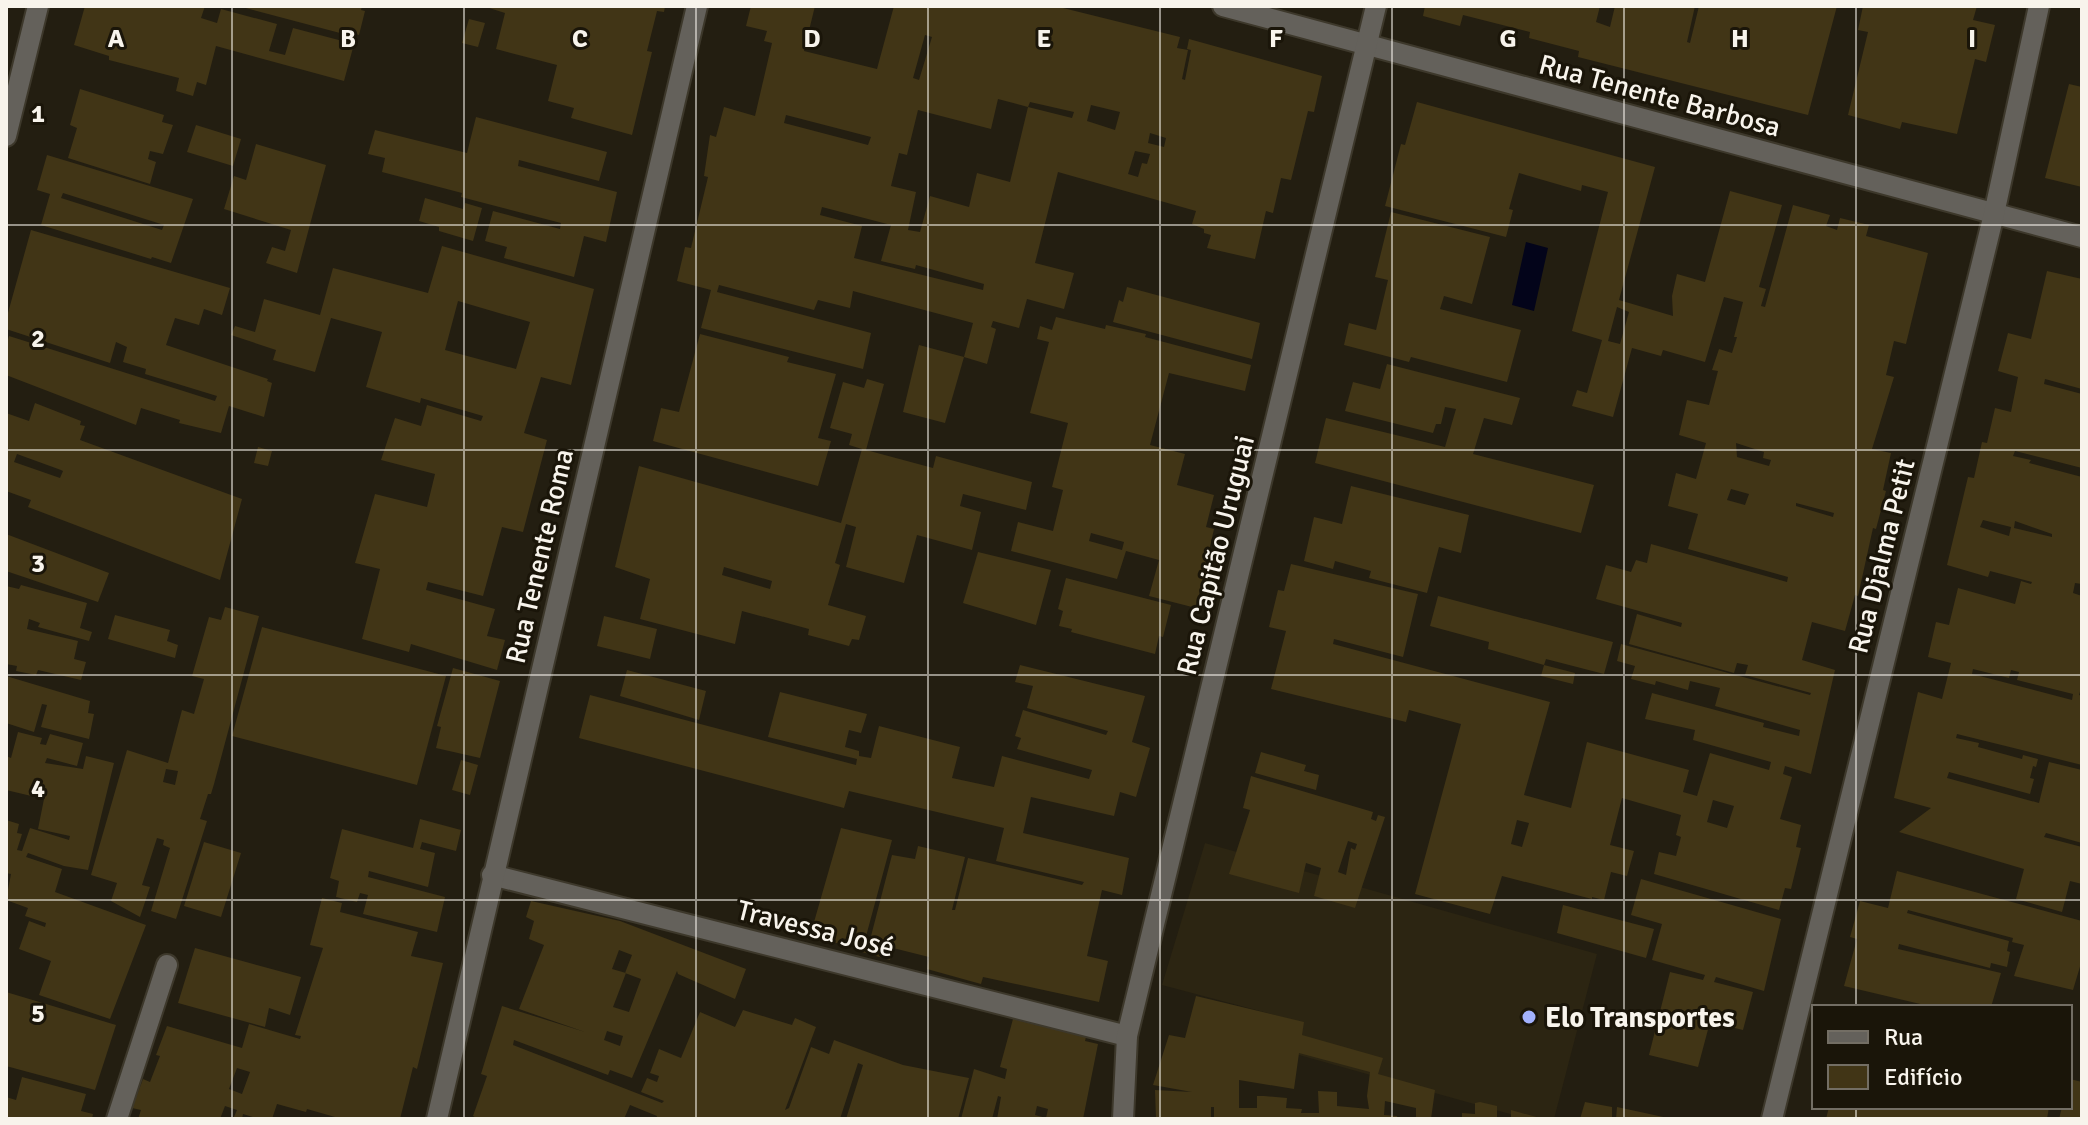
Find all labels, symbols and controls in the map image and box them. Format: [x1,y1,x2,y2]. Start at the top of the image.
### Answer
text: A [108,23,125,55]
text: B [340,23,356,55]
text: C [572,23,588,55]
text: D [803,23,821,55]
text: E [1037,23,1051,55]
text: F [1269,23,1283,55]
text: G [1499,23,1517,55]
text: H [1731,23,1749,55]
text: I [1968,23,1976,55]
street label: Rua Tenente Barbosa [1535,47,1784,145]
text: 1 [31,98,45,130]
text: 2 [31,323,45,355]
street label: Rua Capitão Uruguai [1170,432,1262,679]
street label: Rua Tenente Roma [499,446,581,667]
street label: Rua Djalma Petit [1841,455,1923,657]
text: 3 [31,548,45,580]
text: 4 [31,773,45,805]
street label: Travessa José [734,893,898,965]
text: 5 [31,998,45,1030]
place label: Elo Transportes [1545,1001,1735,1035]
legend [1812,1005,2072,1109]
marker: Elo Transportes [1520,1008,1538,1026]
text: Rua [1884,1022,1923,1052]
text: Edifício [1884,1062,1962,1092]

